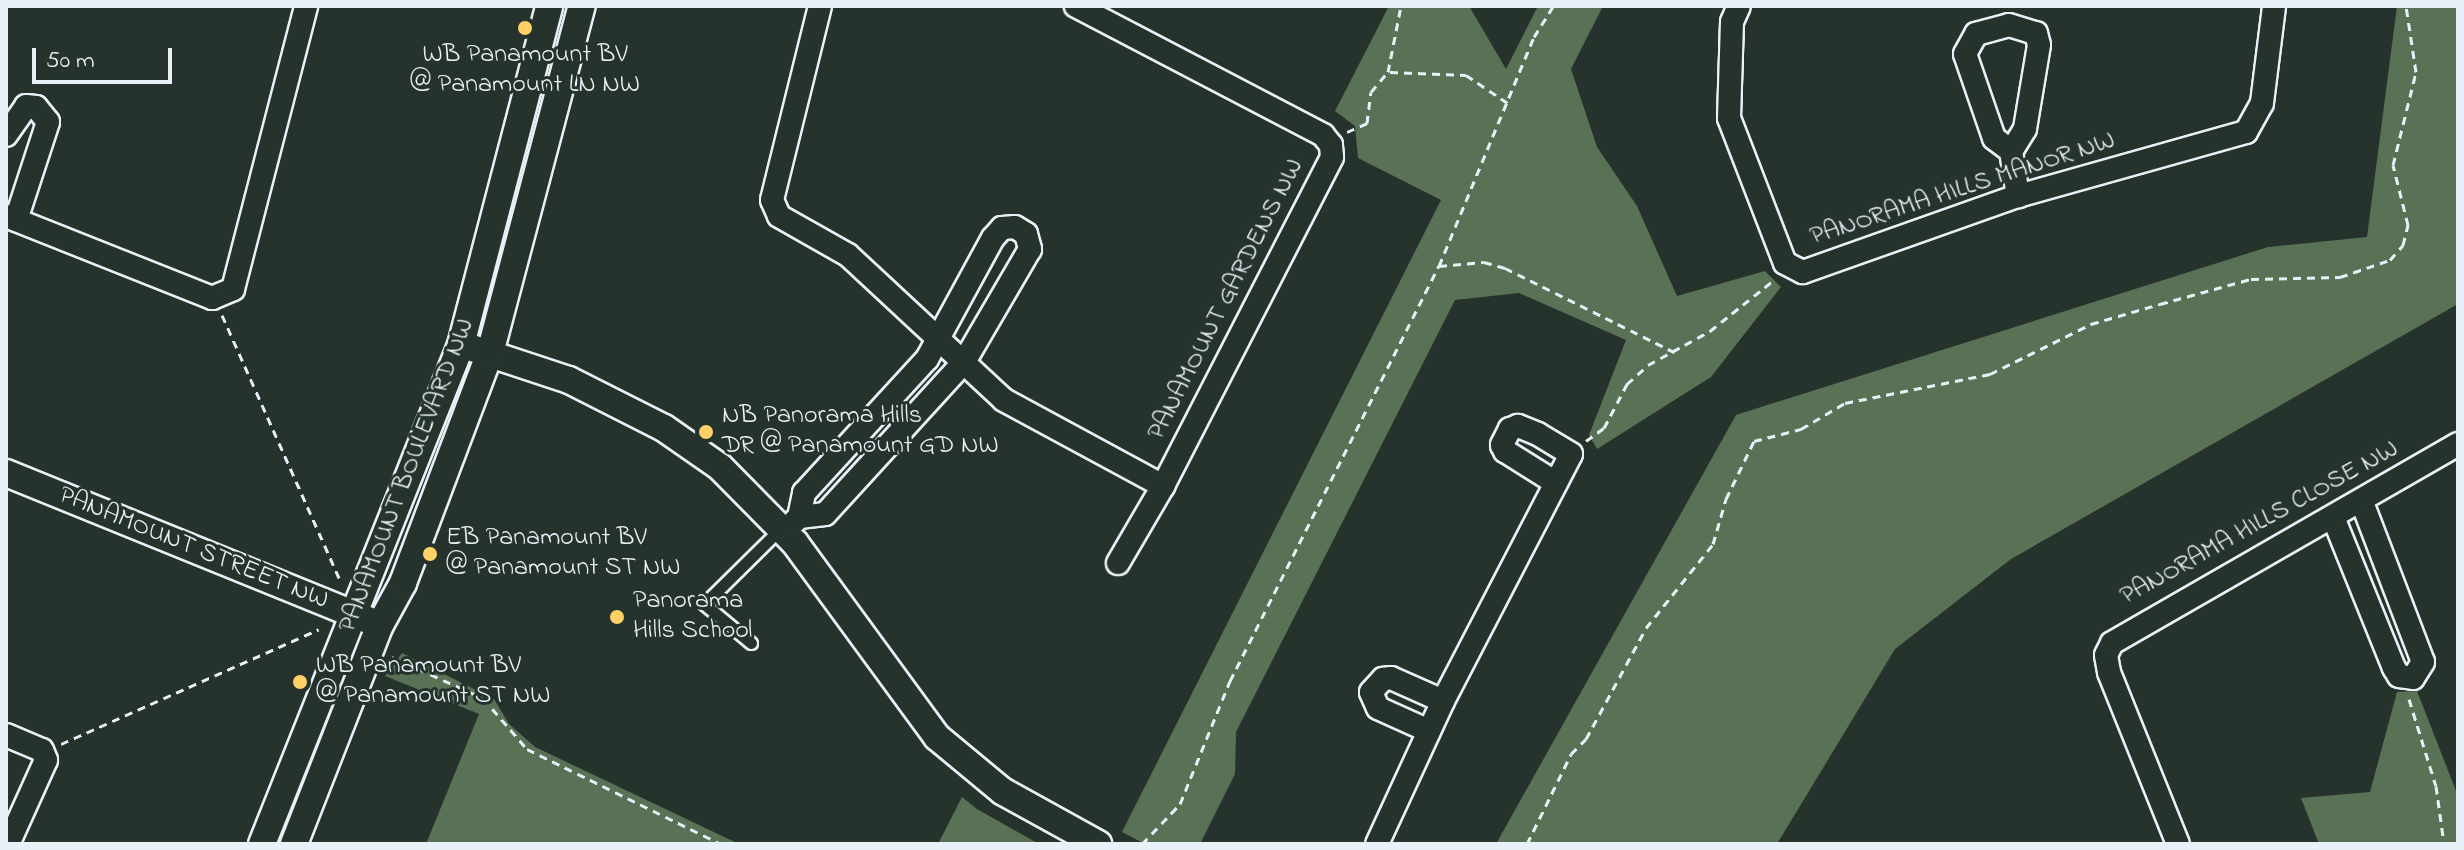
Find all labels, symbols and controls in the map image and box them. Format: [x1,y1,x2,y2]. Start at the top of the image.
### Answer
marker: WB Panamount BV @ Panamount LN NW [516,19,534,37]
scale bar [36,32,176,82]
place label: WB Panamount BV @ Panamount LN NW [410,40,640,102]
text: 50 m [46,44,95,79]
street label: PANORAMA HILLS MANOR NW [1807,126,2119,254]
street label: PANAMOUNT GARDENS NW [1142,154,1312,446]
street label: PANAMOUNT BOULEVARD NW [334,315,482,637]
place label: NB Panorama Hills DR @ Panamount GD NW [722,401,999,462]
marker: NB Panorama Hills DR @ Panamount GD NW [697,423,715,441]
street label: PANORAMA HILLS CLOSE NW [2116,435,2404,613]
street label: PANAMOUNT STREET NW [54,481,332,617]
place label: EB Panamount BV @ Panamount ST NW [446,523,680,584]
marker: EB Panamount BV @ Panamount ST NW [421,545,439,563]
place label: Panorama Hills School [633,586,752,648]
marker: Panorama Hills School [608,608,626,626]
place label: WB Panamount BV @ Panamount ST NW [316,651,550,712]
marker: WB Panamount BV @ Panamount ST NW [291,673,309,691]

